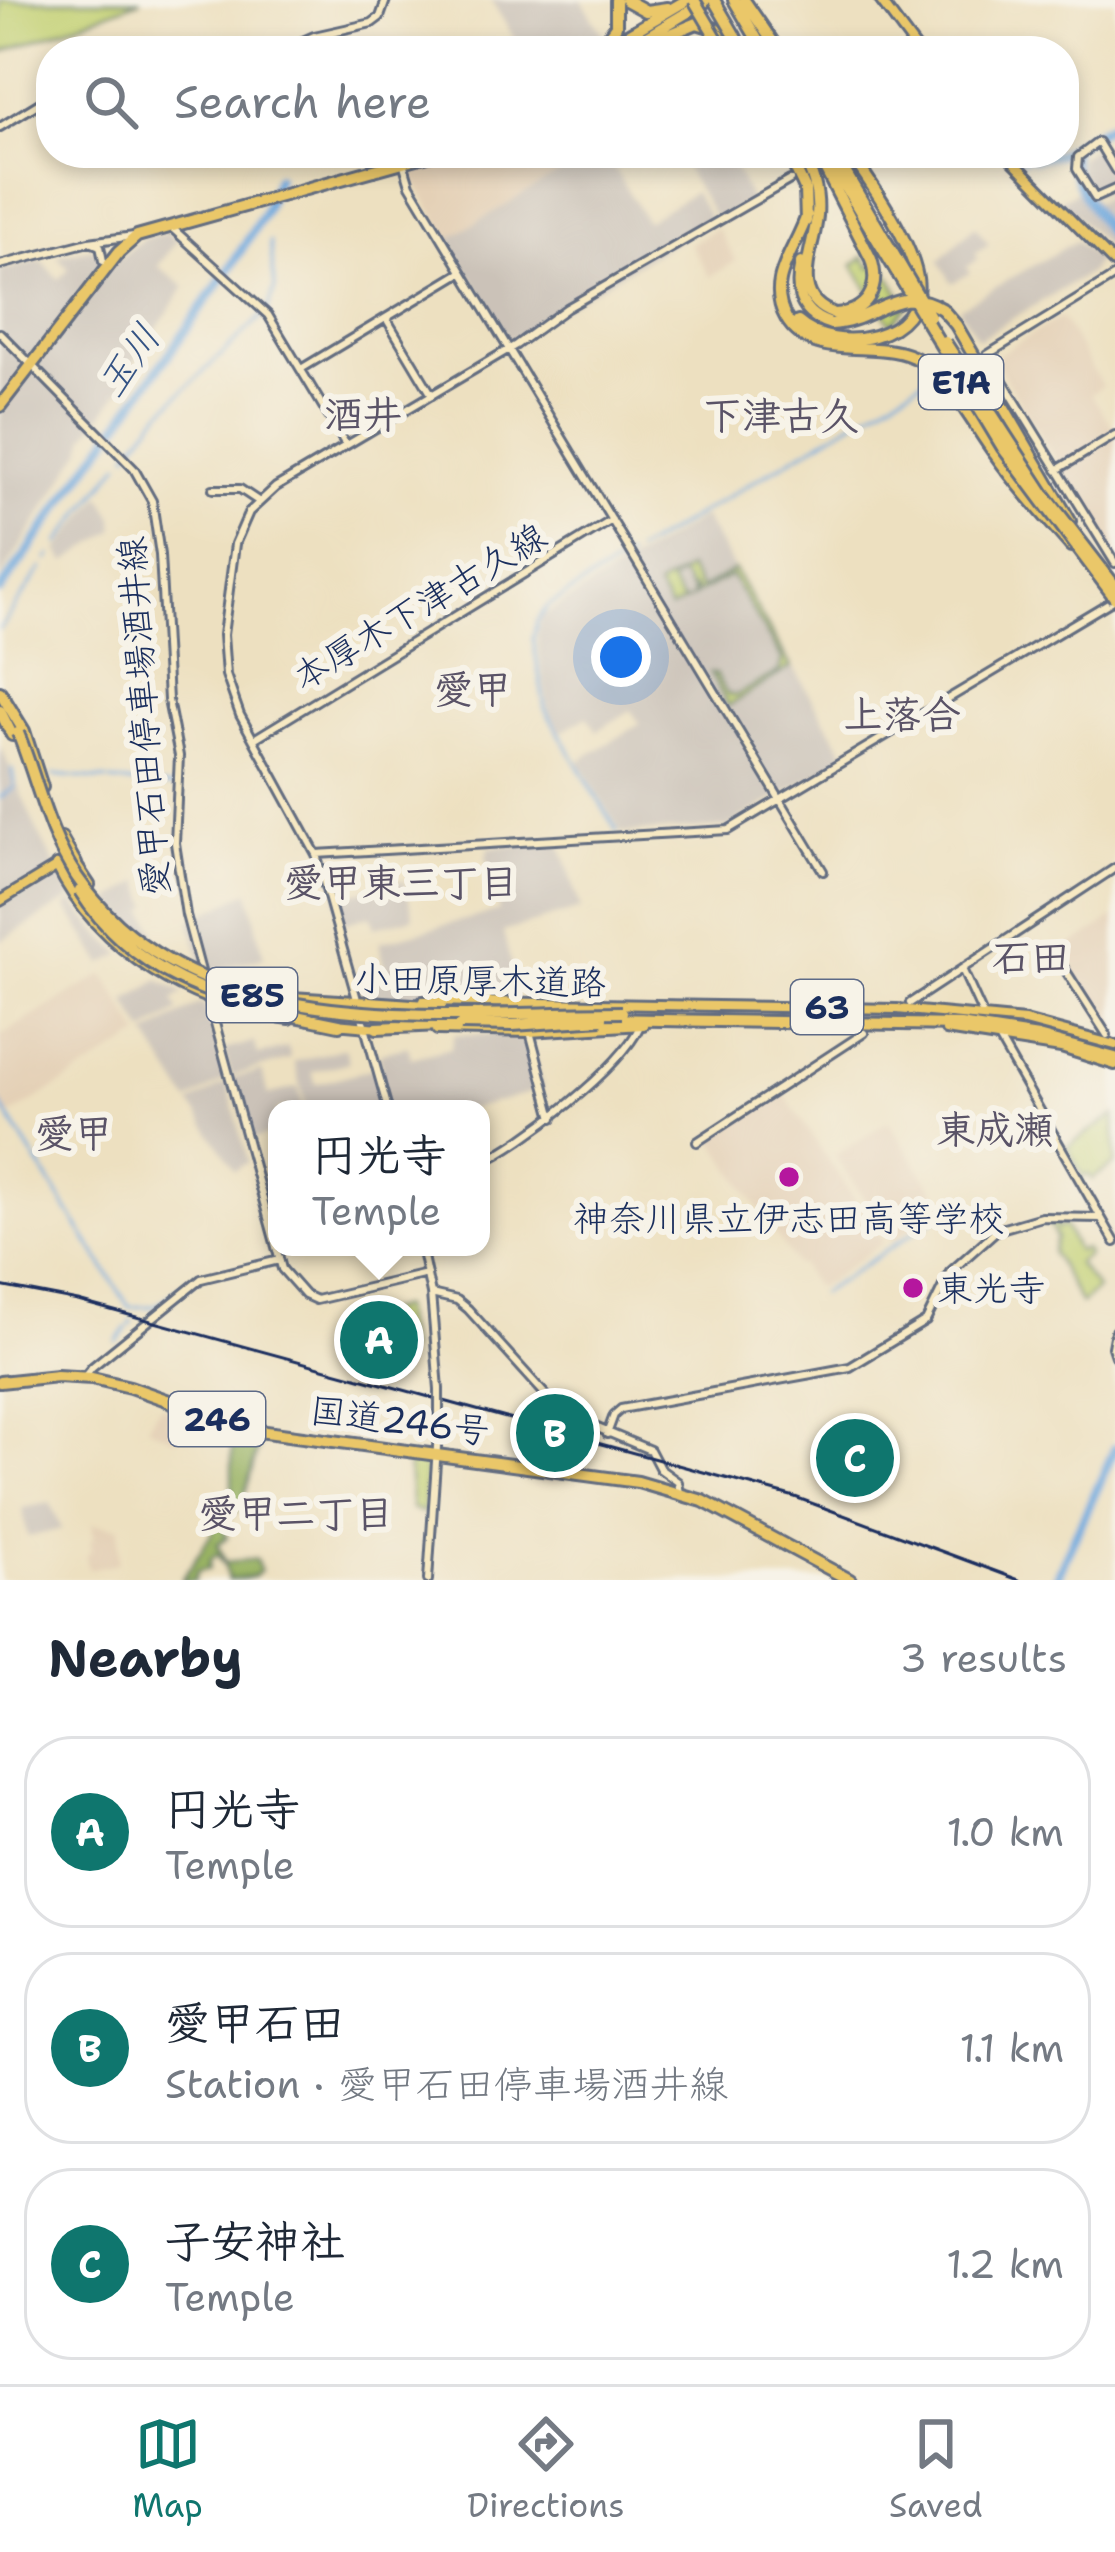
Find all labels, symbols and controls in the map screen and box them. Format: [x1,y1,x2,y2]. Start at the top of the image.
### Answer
search box [36,36,1079,168]
icon: search [78,69,144,135]
text: Search here [174,72,431,132]
water label: 玉川 [84,313,172,407]
road number: E1A [919,355,1003,409]
district label: 酒井 [324,388,402,440]
district label: 下津古久 [703,389,859,441]
street label: 本厚木下津古久線 [283,511,555,702]
street label: 愛甲石田停車場酒井線 [107,535,180,897]
your location [591,627,651,687]
district label: 愛甲 [434,663,512,715]
district label: 上落合 [843,688,961,740]
district label: 愛甲東三丁目 [284,856,518,908]
district label: 石田 [992,931,1070,983]
street label: 小田原厚木道路 [354,954,606,1007]
road number: E85 [207,968,297,1022]
road number: 63 [791,980,863,1034]
popup [268,1100,490,1256]
district label: 東成瀬 [936,1103,1054,1155]
district label: 愛甲 [35,1107,113,1159]
text: 円光寺 [311,1125,447,1185]
marker: 神奈川県立伊志田高等学校 [776,1164,802,1190]
text: Temple [311,1185,441,1237]
place label: 神奈川県立伊志田高等学校 [573,1194,1005,1243]
place label: 東光寺 [937,1264,1045,1313]
marker: 東光寺 [900,1275,926,1301]
pin: A [340,1295,418,1385]
street label: 国道246号 [307,1385,493,1456]
pin: B [516,1388,594,1478]
road number: 246 [169,1392,265,1446]
pin: C [816,1413,894,1503]
district label: 愛甲二丁目 [198,1487,394,1539]
text: Nearby [48,1624,243,1692]
text: 3 results [900,1632,1067,1684]
text: 円光寺 [165,1779,300,1839]
text: A [75,1806,105,1858]
text: 1.0 km [947,1806,1064,1858]
text: Temple [165,1839,295,1891]
text: 愛甲石田 [165,1993,345,2053]
text: B [78,2022,102,2074]
text: 1.1 km [959,2022,1064,2074]
text: Station · 愛甲石田停車場酒井線 [165,2058,728,2110]
text: 子安神社 [165,2211,345,2271]
text: C [78,2238,102,2290]
text: 1.2 km [946,2238,1064,2290]
text: Temple [165,2271,295,2323]
tab: Map [132,2411,203,2528]
tab: Directions [467,2411,625,2528]
tab: Saved [889,2411,983,2528]

